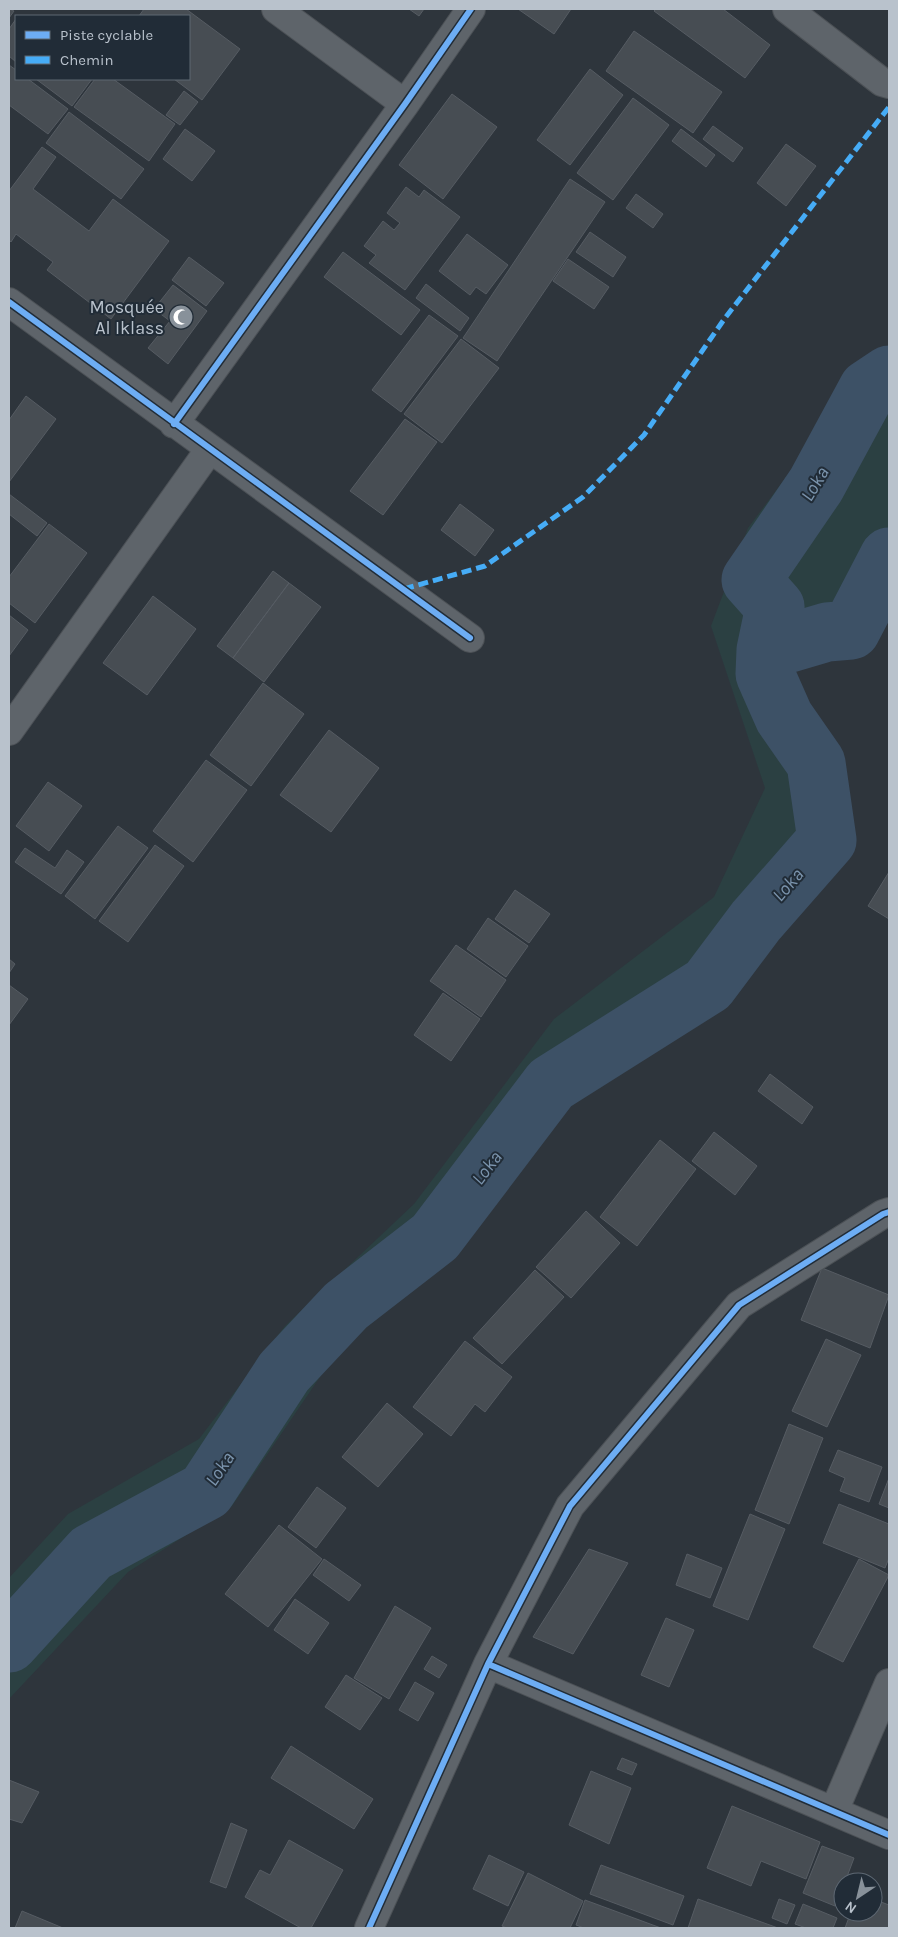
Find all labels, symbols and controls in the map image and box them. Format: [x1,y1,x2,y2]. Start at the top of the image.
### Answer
legend [15,15,190,80]
text: Piste cyclable [60,26,153,44]
text: Chemin [60,51,114,69]
place label: Mosquée Al Iklass [90,296,164,339]
mosque icon: Mosquée Al Iklass [168,304,194,330]
water label: Loka [796,463,834,505]
water label: Loka [768,864,808,906]
water label: Loka [467,1147,507,1189]
water label: Loka [201,1448,239,1490]
north arrow [833,1872,883,1922]
text: N [842,1897,860,1917]

